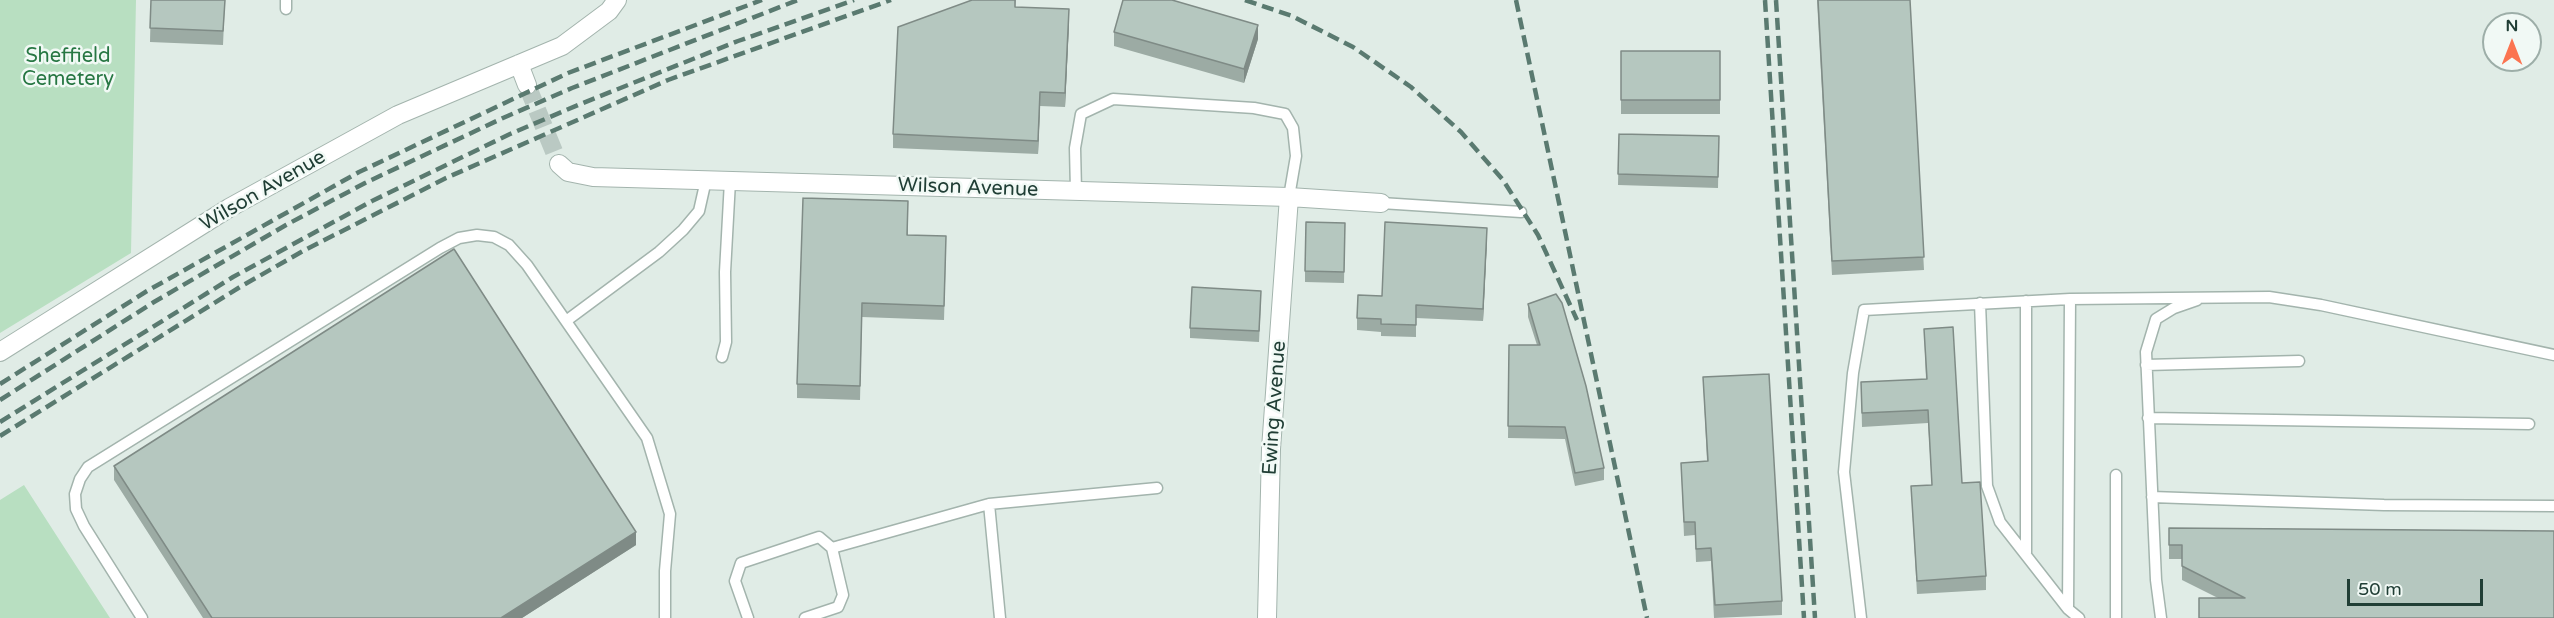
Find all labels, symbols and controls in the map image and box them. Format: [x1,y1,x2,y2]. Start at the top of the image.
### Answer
north arrow [2482,12,2542,72]
text: N [2506,16,2518,36]
park label: Sheffield Cemetery [22,45,114,92]
street label: Wilson Avenue [196,145,330,237]
street label: Wilson Avenue [897,174,1039,202]
street label: Ewing Avenue [1258,340,1292,476]
scale bar [2350,567,2486,605]
text: 50 m [2358,578,2402,600]

